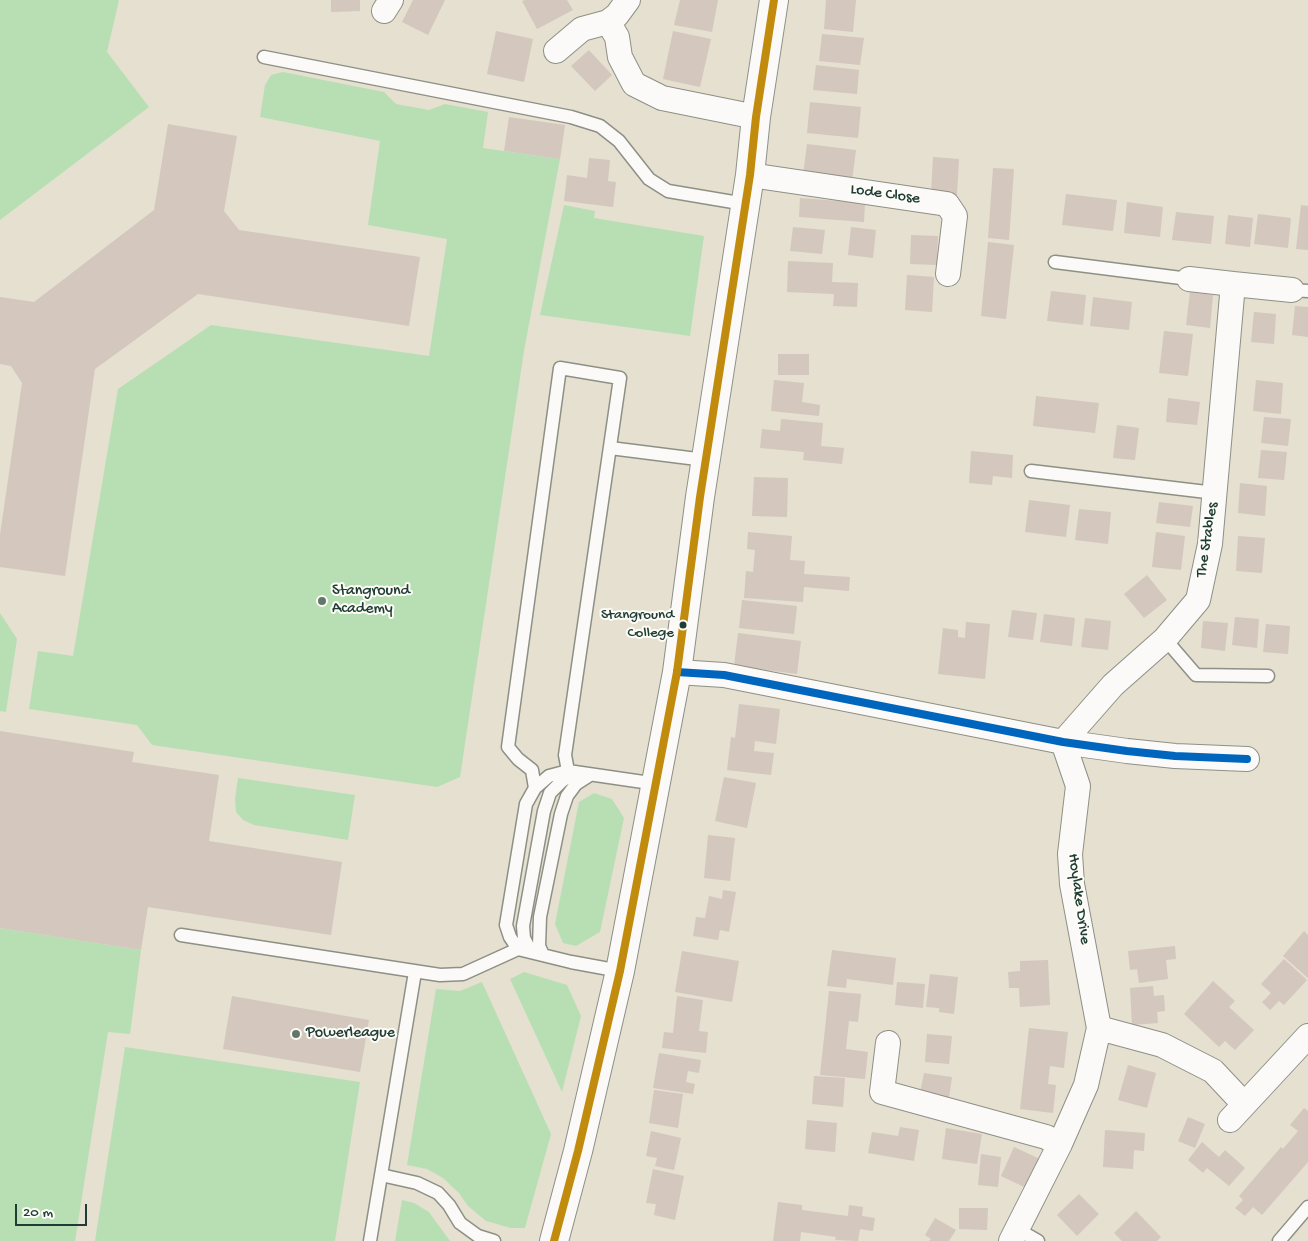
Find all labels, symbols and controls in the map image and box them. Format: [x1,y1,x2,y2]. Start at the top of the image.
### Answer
street label: Lode Close [849,181,921,209]
street label: The Stables [1193,501,1223,579]
place label: Stanground Academy [332,582,410,620]
marker: Stanground Academy [316,595,328,607]
place label: Stanground College [601,607,674,642]
marker: Stanground College [678,620,688,630]
street label: Hoylake Drive [1062,852,1094,946]
place label: Powerleague [306,1024,395,1044]
marker: Powerleague [290,1028,302,1040]
scale bar [18,1194,90,1226]
text: 20 m [23,1204,53,1222]

